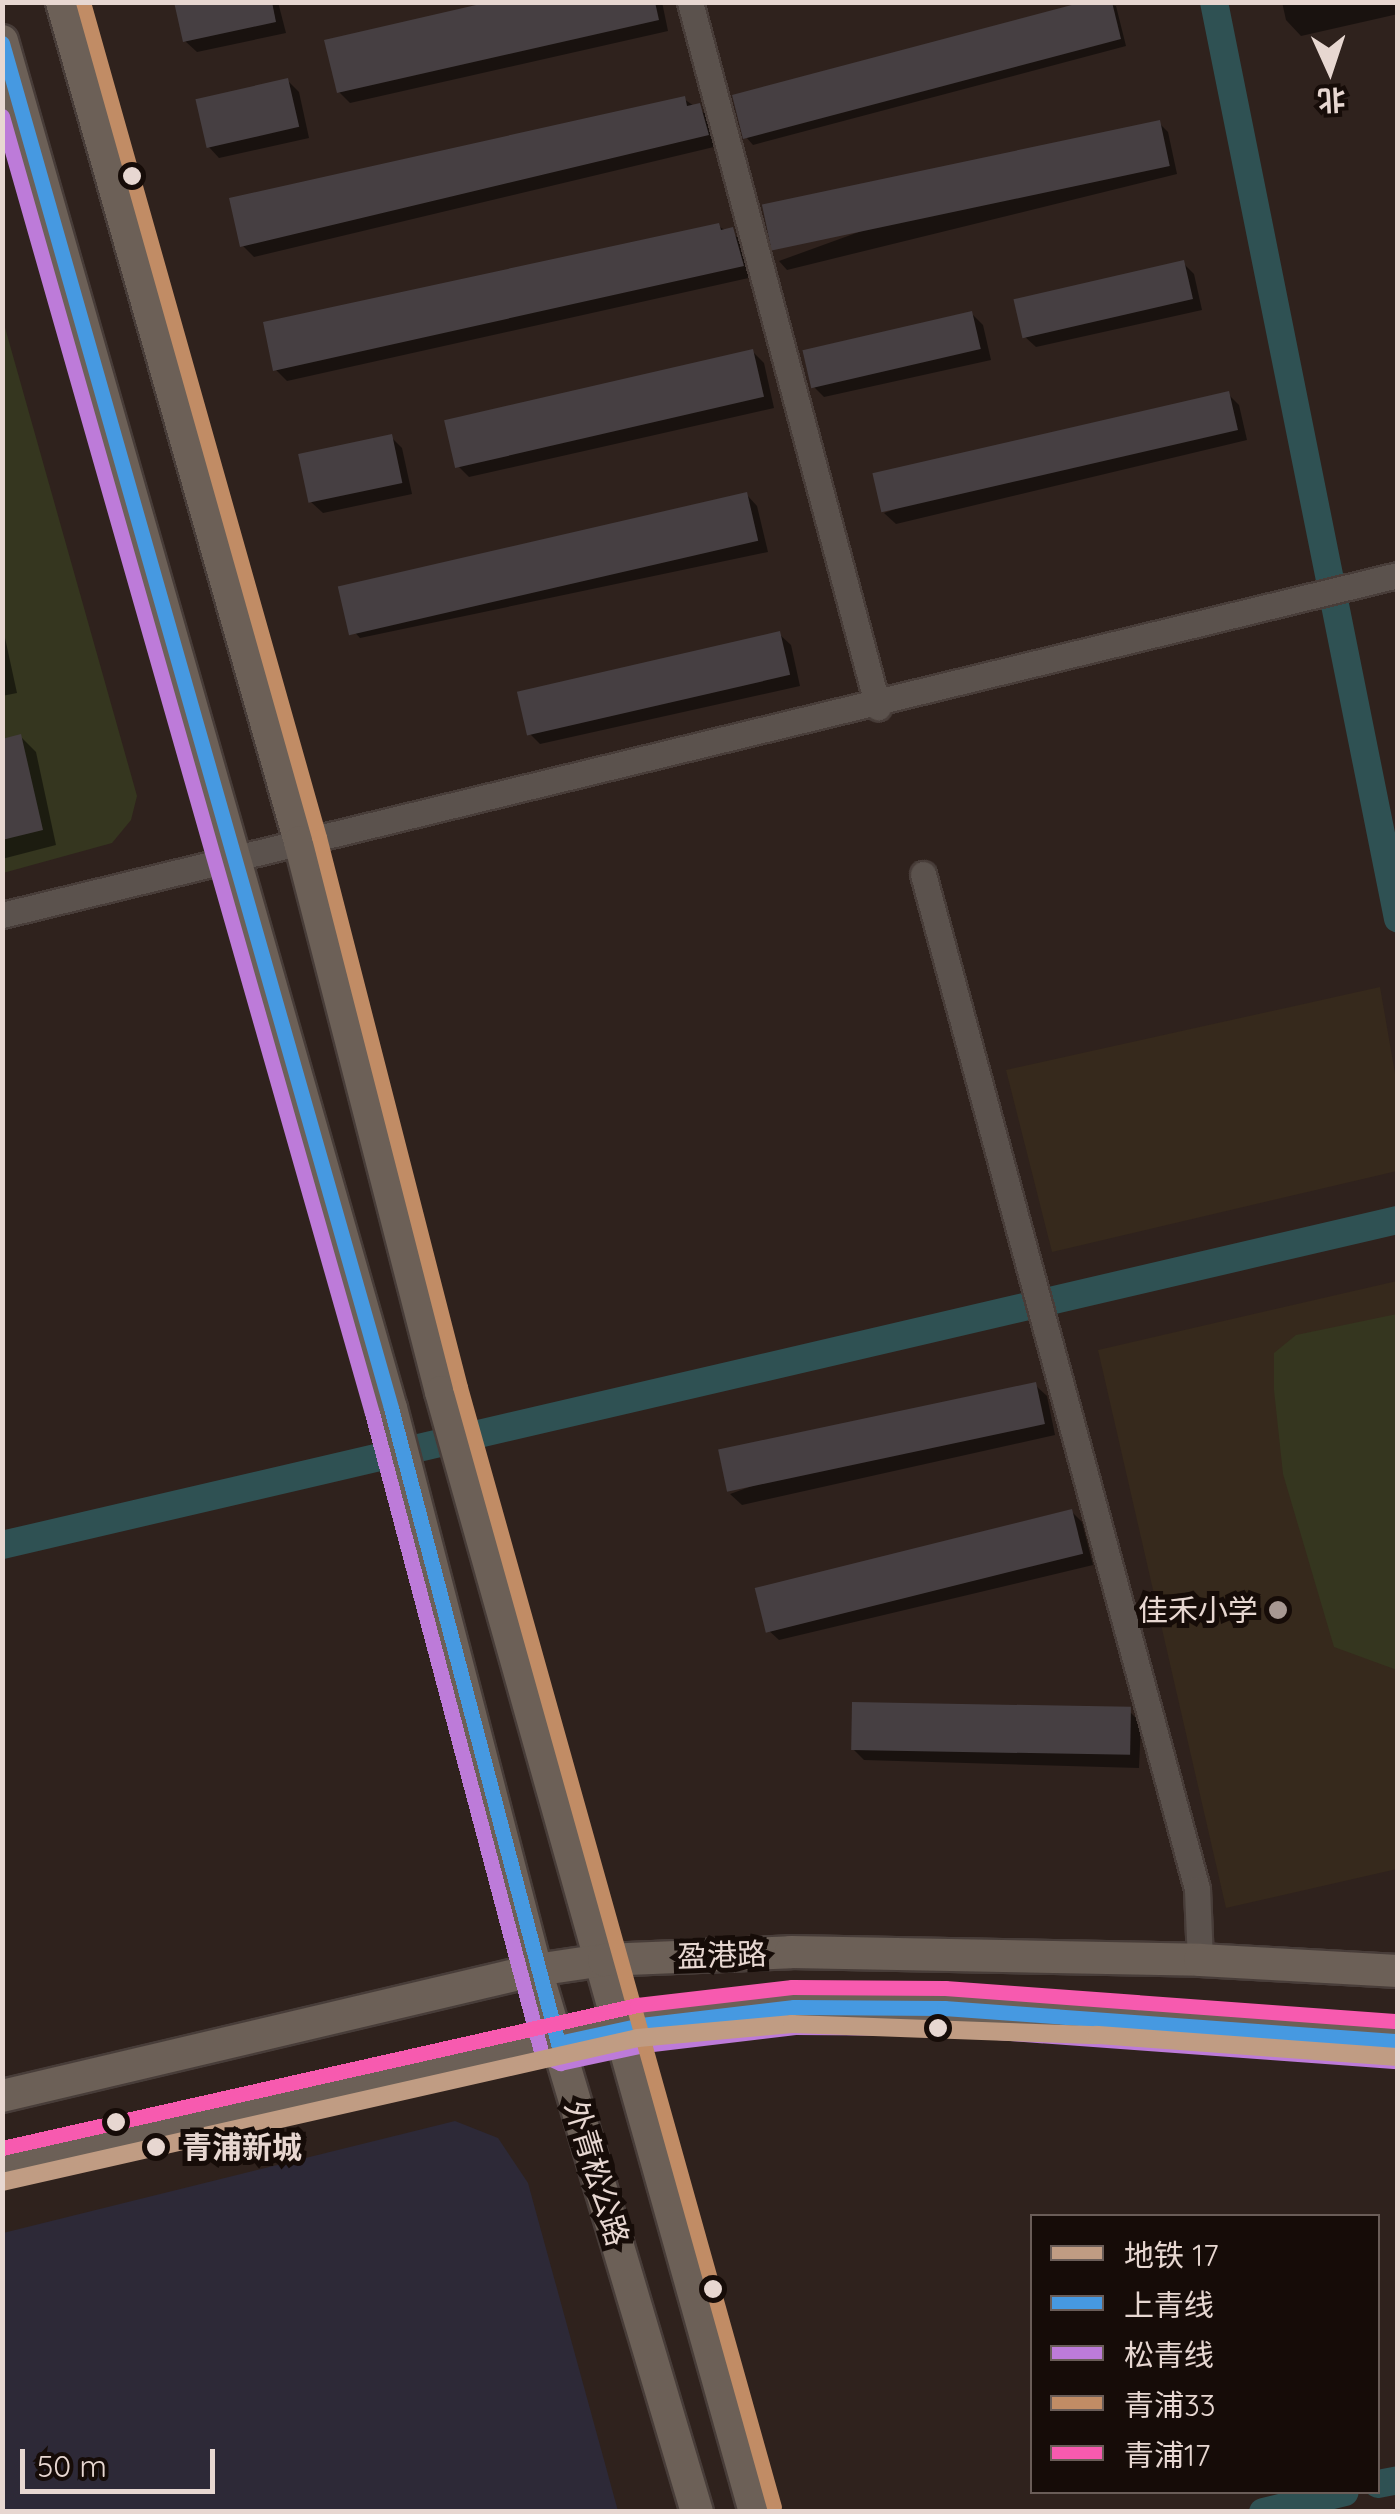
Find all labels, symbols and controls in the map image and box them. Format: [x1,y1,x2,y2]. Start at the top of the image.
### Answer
north arrow [1280,20,1380,120]
text: 北 [1317,82,1347,119]
unlabelled marker [122,166,142,186]
place label: 佳禾小学 [1138,1592,1258,1628]
marker: 佳禾小学 [1267,1599,1289,1621]
street label: 盈港路 [676,1935,768,1975]
unlabelled marker [928,2018,948,2038]
street label: 外青松公路 [558,2096,636,2250]
unlabelled marker [106,2112,126,2132]
place label: 青浦新城 [182,2129,302,2165]
marker: 青浦新城 [139,2130,173,2164]
legend [1030,2214,1380,2494]
text: 地铁 17 [1124,2236,1219,2274]
unlabelled marker [703,2279,723,2299]
text: 上青线 [1124,2286,1214,2324]
text: 松青线 [1124,2336,1214,2374]
text: 青浦33 [1124,2386,1215,2424]
scale bar [25,2429,220,2491]
text: 青浦17 [1124,2436,1211,2474]
text: 50 m [37,2447,107,2485]

